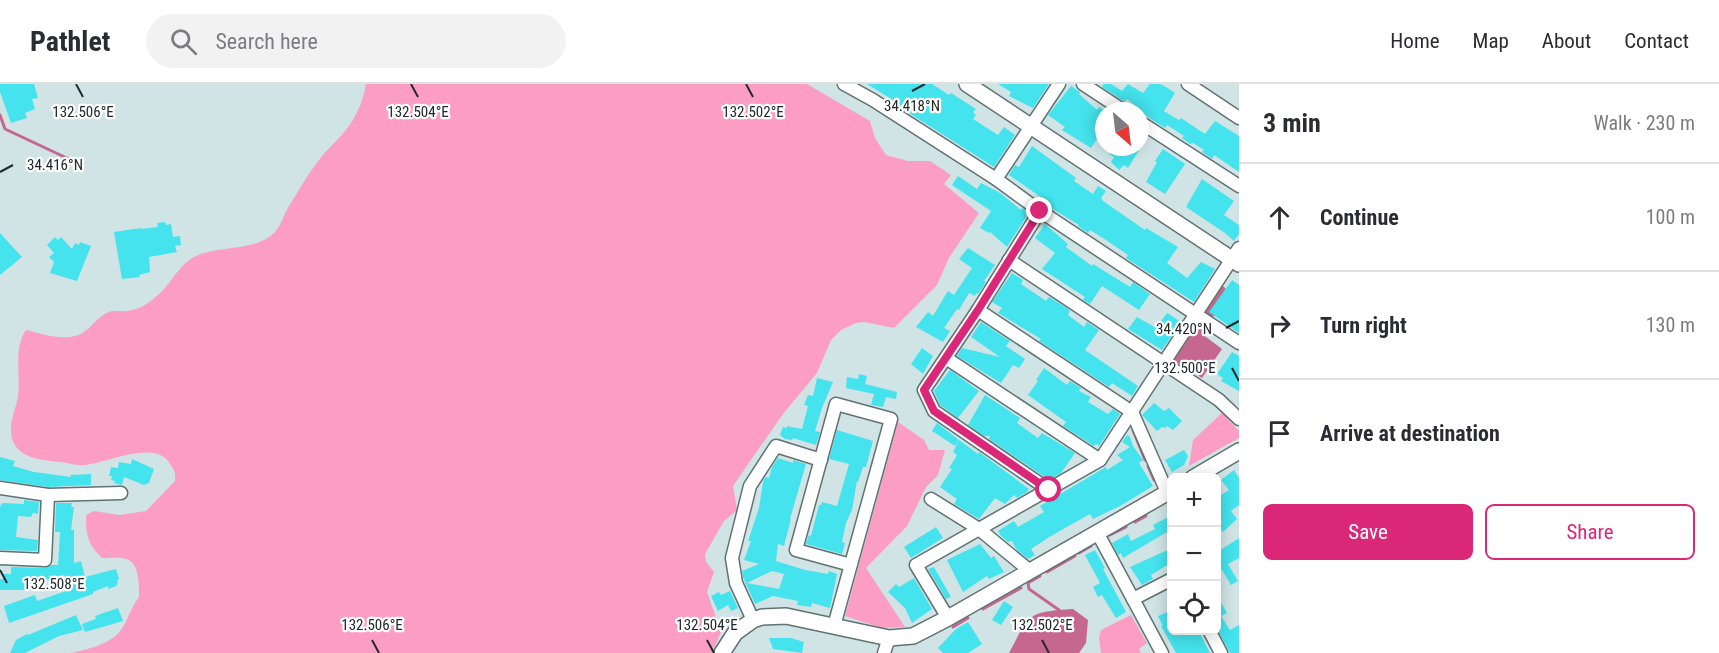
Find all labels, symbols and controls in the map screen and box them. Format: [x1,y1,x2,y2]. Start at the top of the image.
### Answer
search box [146,14,566,68]
text: Pathlet [30,25,110,58]
icon: search [167,25,200,58]
text: Search here [215,29,318,54]
text: Home [1390,29,1440,53]
text: Map [1473,29,1509,53]
text: About [1542,29,1591,53]
text: Contact [1624,29,1689,53]
text: 34.418°N [884,97,940,115]
north arrow [1095,102,1149,156]
text: 132.506°E [52,103,114,121]
text: 132.504°E [387,103,449,121]
text: 132.502°E [722,103,784,121]
text: 3 min [1263,108,1321,138]
text: Walk · 230 m [1594,111,1695,135]
text: 34.416°N [27,156,83,174]
route end [1026,197,1052,223]
icon: ahead [1263,201,1296,234]
text: Continue [1320,205,1399,230]
text: 100 m [1646,205,1695,229]
icon: right [1263,309,1296,342]
text: Turn right [1320,313,1407,338]
text: 130 m [1646,313,1695,337]
text: 34.420°N [1156,320,1212,338]
text: 132.500°E [1154,359,1216,377]
icon: arrive [1263,417,1296,450]
text: Arrive at destination [1320,421,1500,446]
map controls [1167,473,1221,635]
button: + [1167,473,1221,527]
route start [1035,476,1061,502]
button: Save [1263,504,1473,560]
button: Share [1485,504,1695,560]
button: − [1167,527,1221,581]
text: 132.508°E [23,575,85,593]
button: locate [1167,581,1221,635]
text: 132.506°E [341,616,403,634]
text: 132.504°E [676,616,738,634]
text: 132.502°E [1011,616,1073,634]

